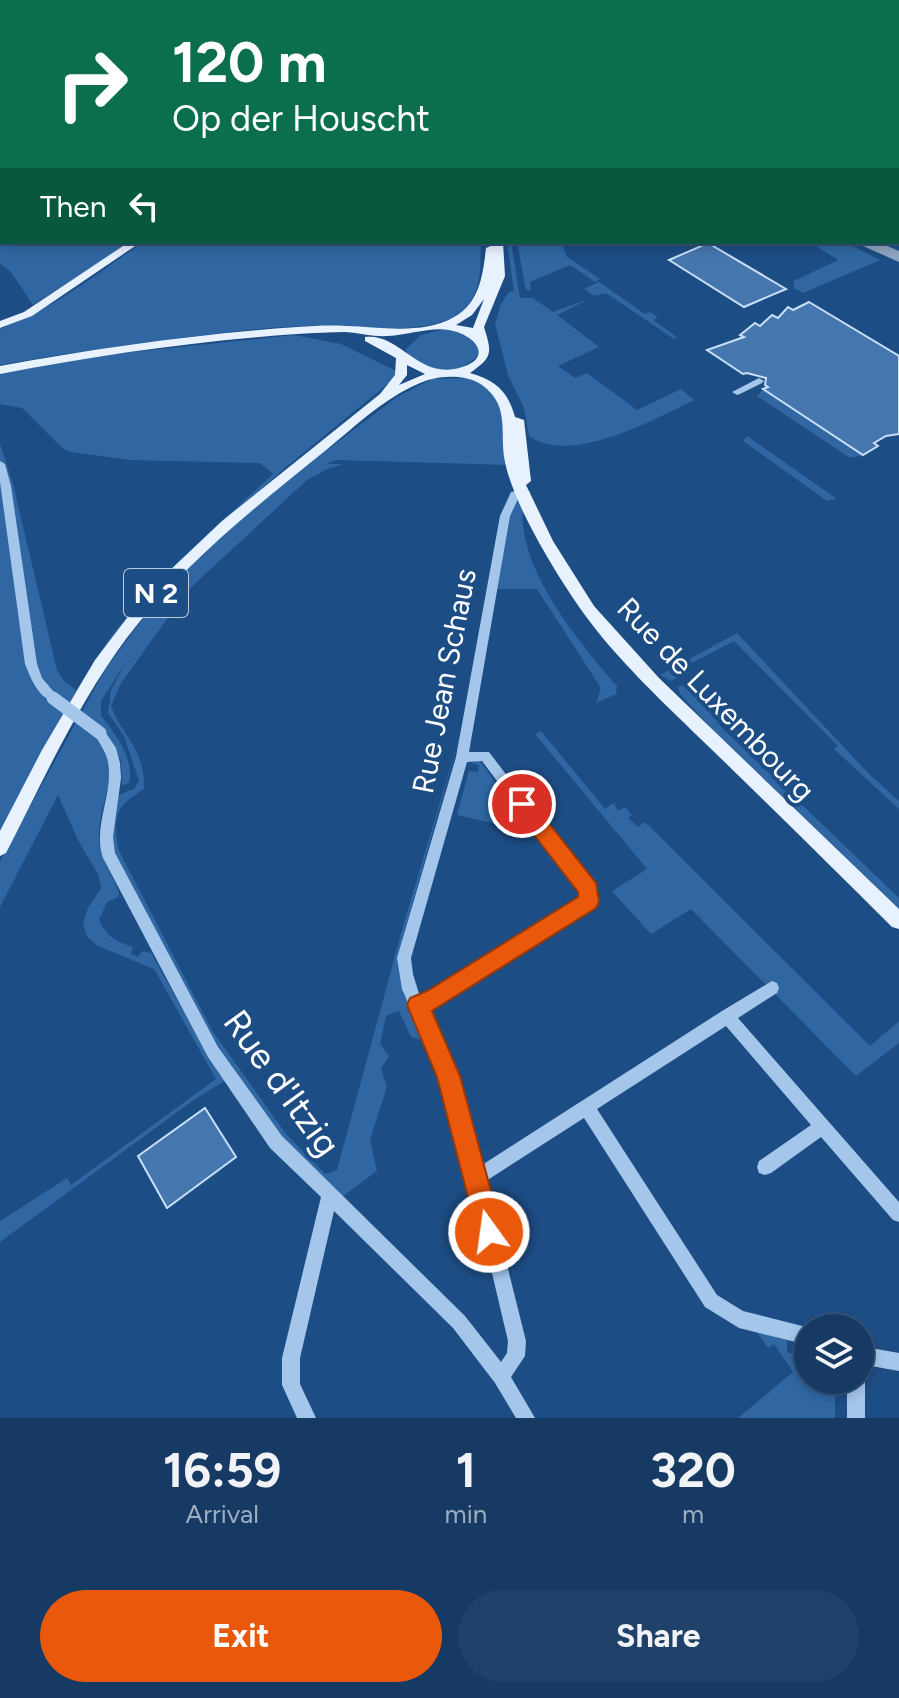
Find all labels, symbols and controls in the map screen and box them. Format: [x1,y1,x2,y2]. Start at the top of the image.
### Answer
text: 120 m [172,29,327,96]
icon: right [40,32,144,136]
text: Op der Houscht [172,97,430,140]
icon: left [122,184,166,228]
text: Then [40,188,106,225]
street label: Rue Jean Schaus [404,566,484,796]
road number: N 2 [124,569,188,617]
street label: Rue de Luxembourg [609,590,823,808]
pin [488,770,556,838]
icon: arrive [500,782,544,826]
street label: Rue d'Itzig [215,1002,349,1164]
position arrow [447,1190,531,1274]
map controls [794,1314,874,1394]
button: layers [794,1314,874,1394]
text: 16:59 [163,1441,281,1499]
text: 1 [456,1441,476,1499]
text: 320 [650,1441,736,1499]
text: Arrival [186,1498,259,1530]
text: min [445,1498,487,1530]
text: m [682,1498,704,1530]
button: Exit [40,1590,442,1682]
button: Share [458,1590,859,1682]

